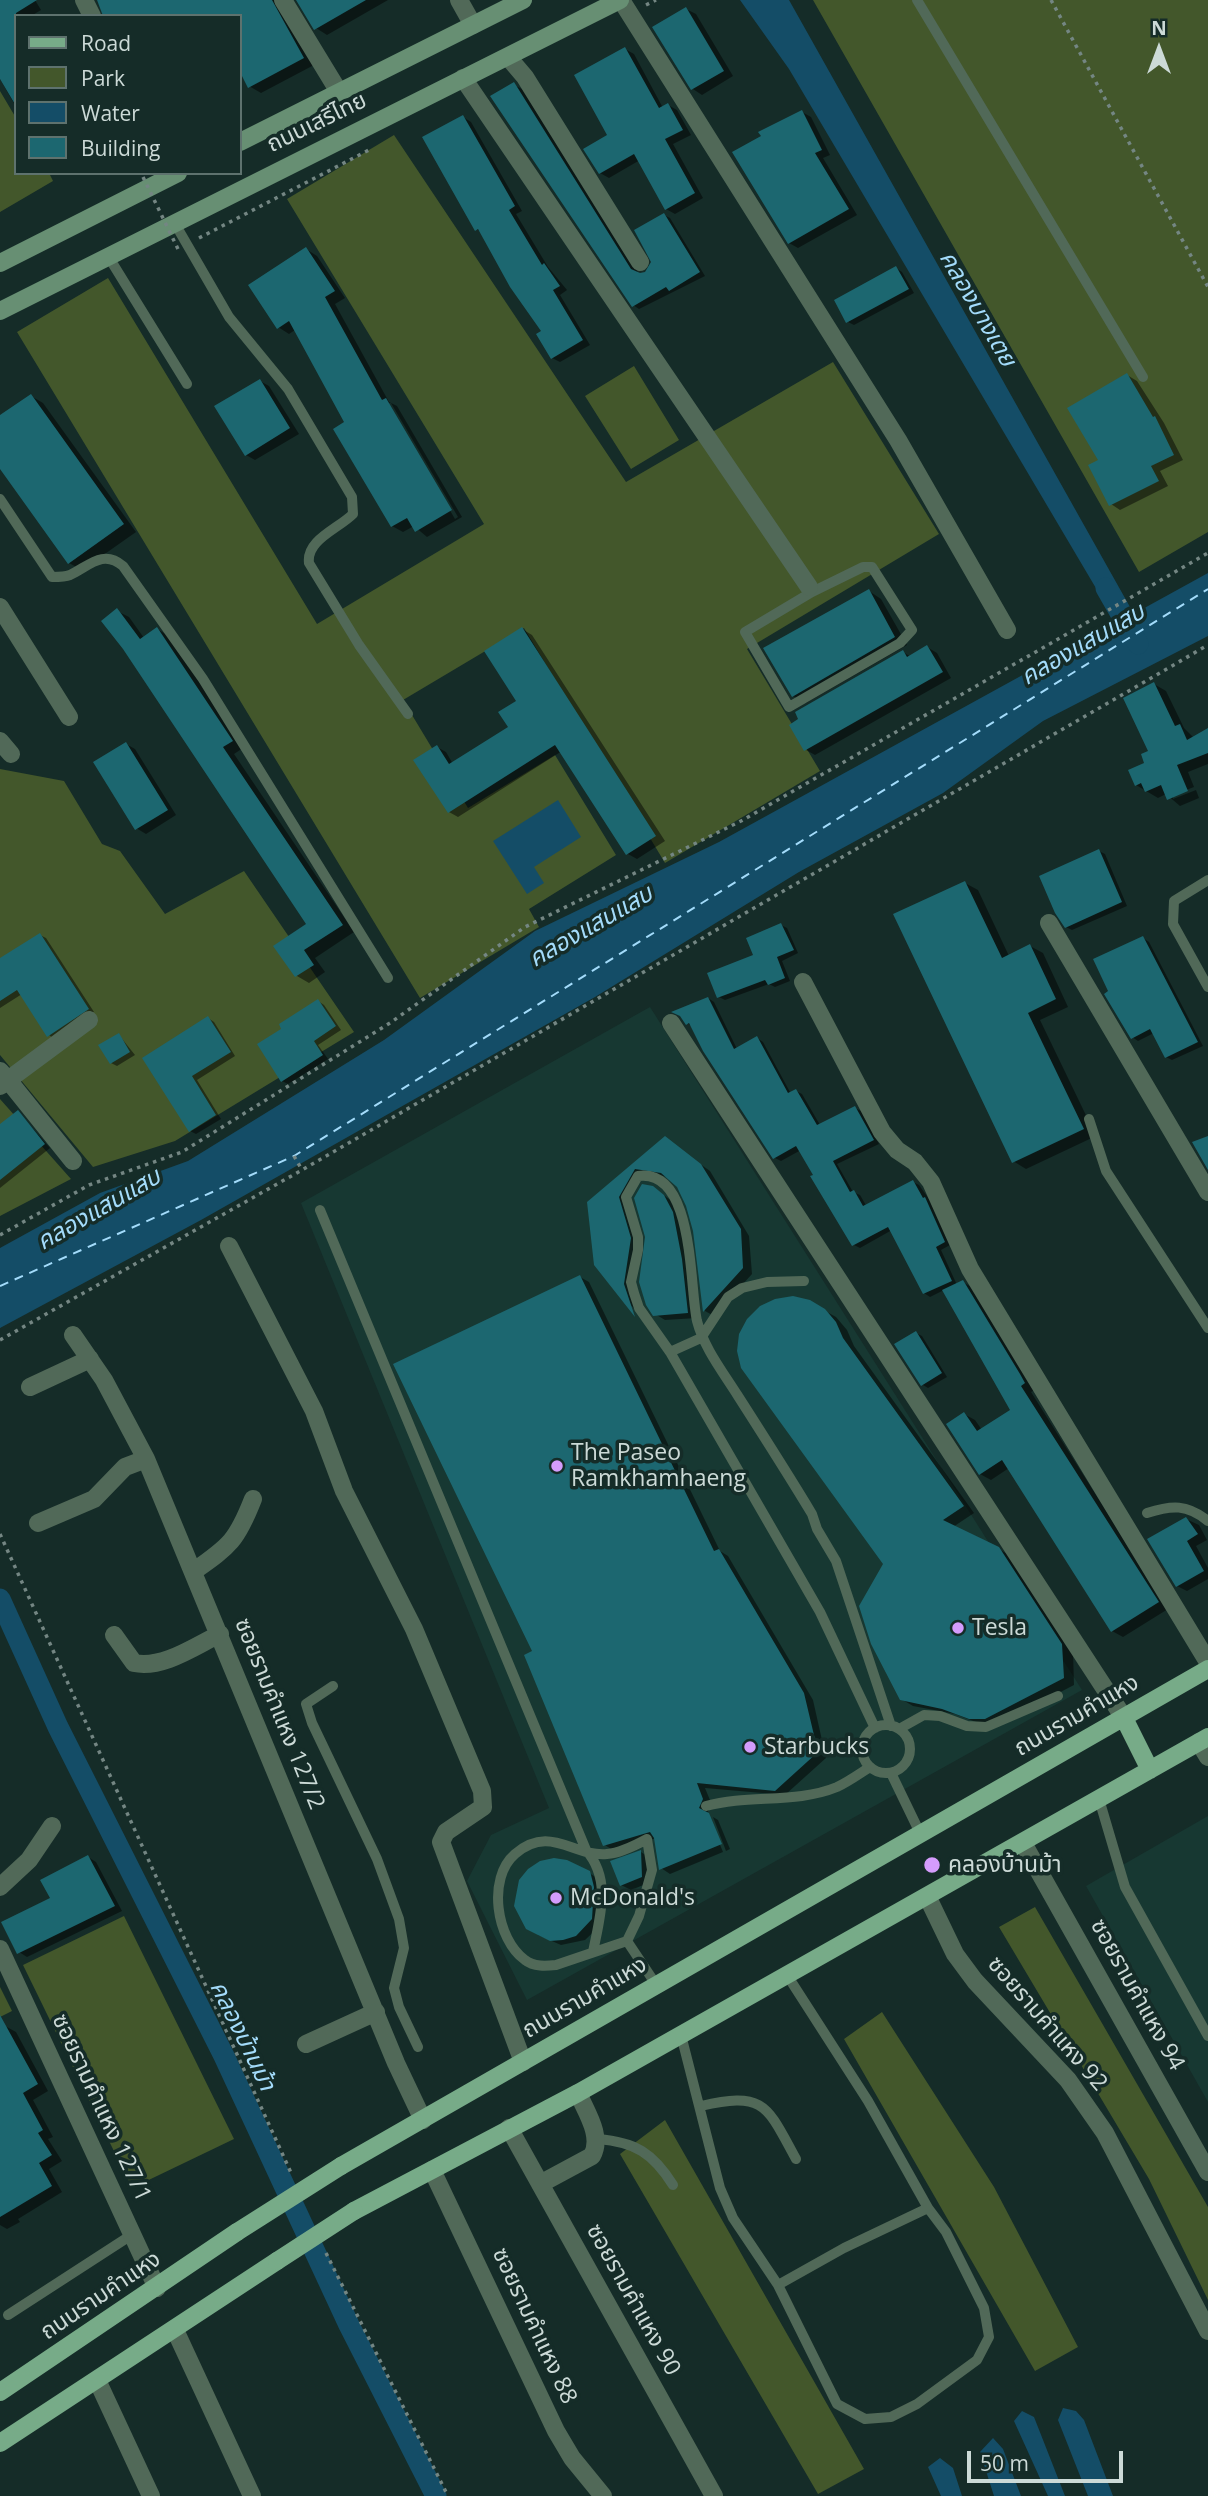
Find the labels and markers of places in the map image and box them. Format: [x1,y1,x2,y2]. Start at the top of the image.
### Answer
place label: The Paseo Ramkhamhaeng [571,1439,746,1493]
marker: The Paseo Ramkhamhaeng [549,1458,565,1474]
place label: Tesla [972,1614,1027,1642]
marker: Tesla [950,1620,966,1636]
place label: Starbucks [764,1733,869,1761]
marker: Starbucks [742,1739,758,1755]
place label: คลองบ้านม้า [948,1851,1062,1879]
marker: คลองบ้านม้า [922,1855,942,1875]
place label: McDonald's [570,1884,695,1912]
marker: McDonald's [548,1890,564,1906]

